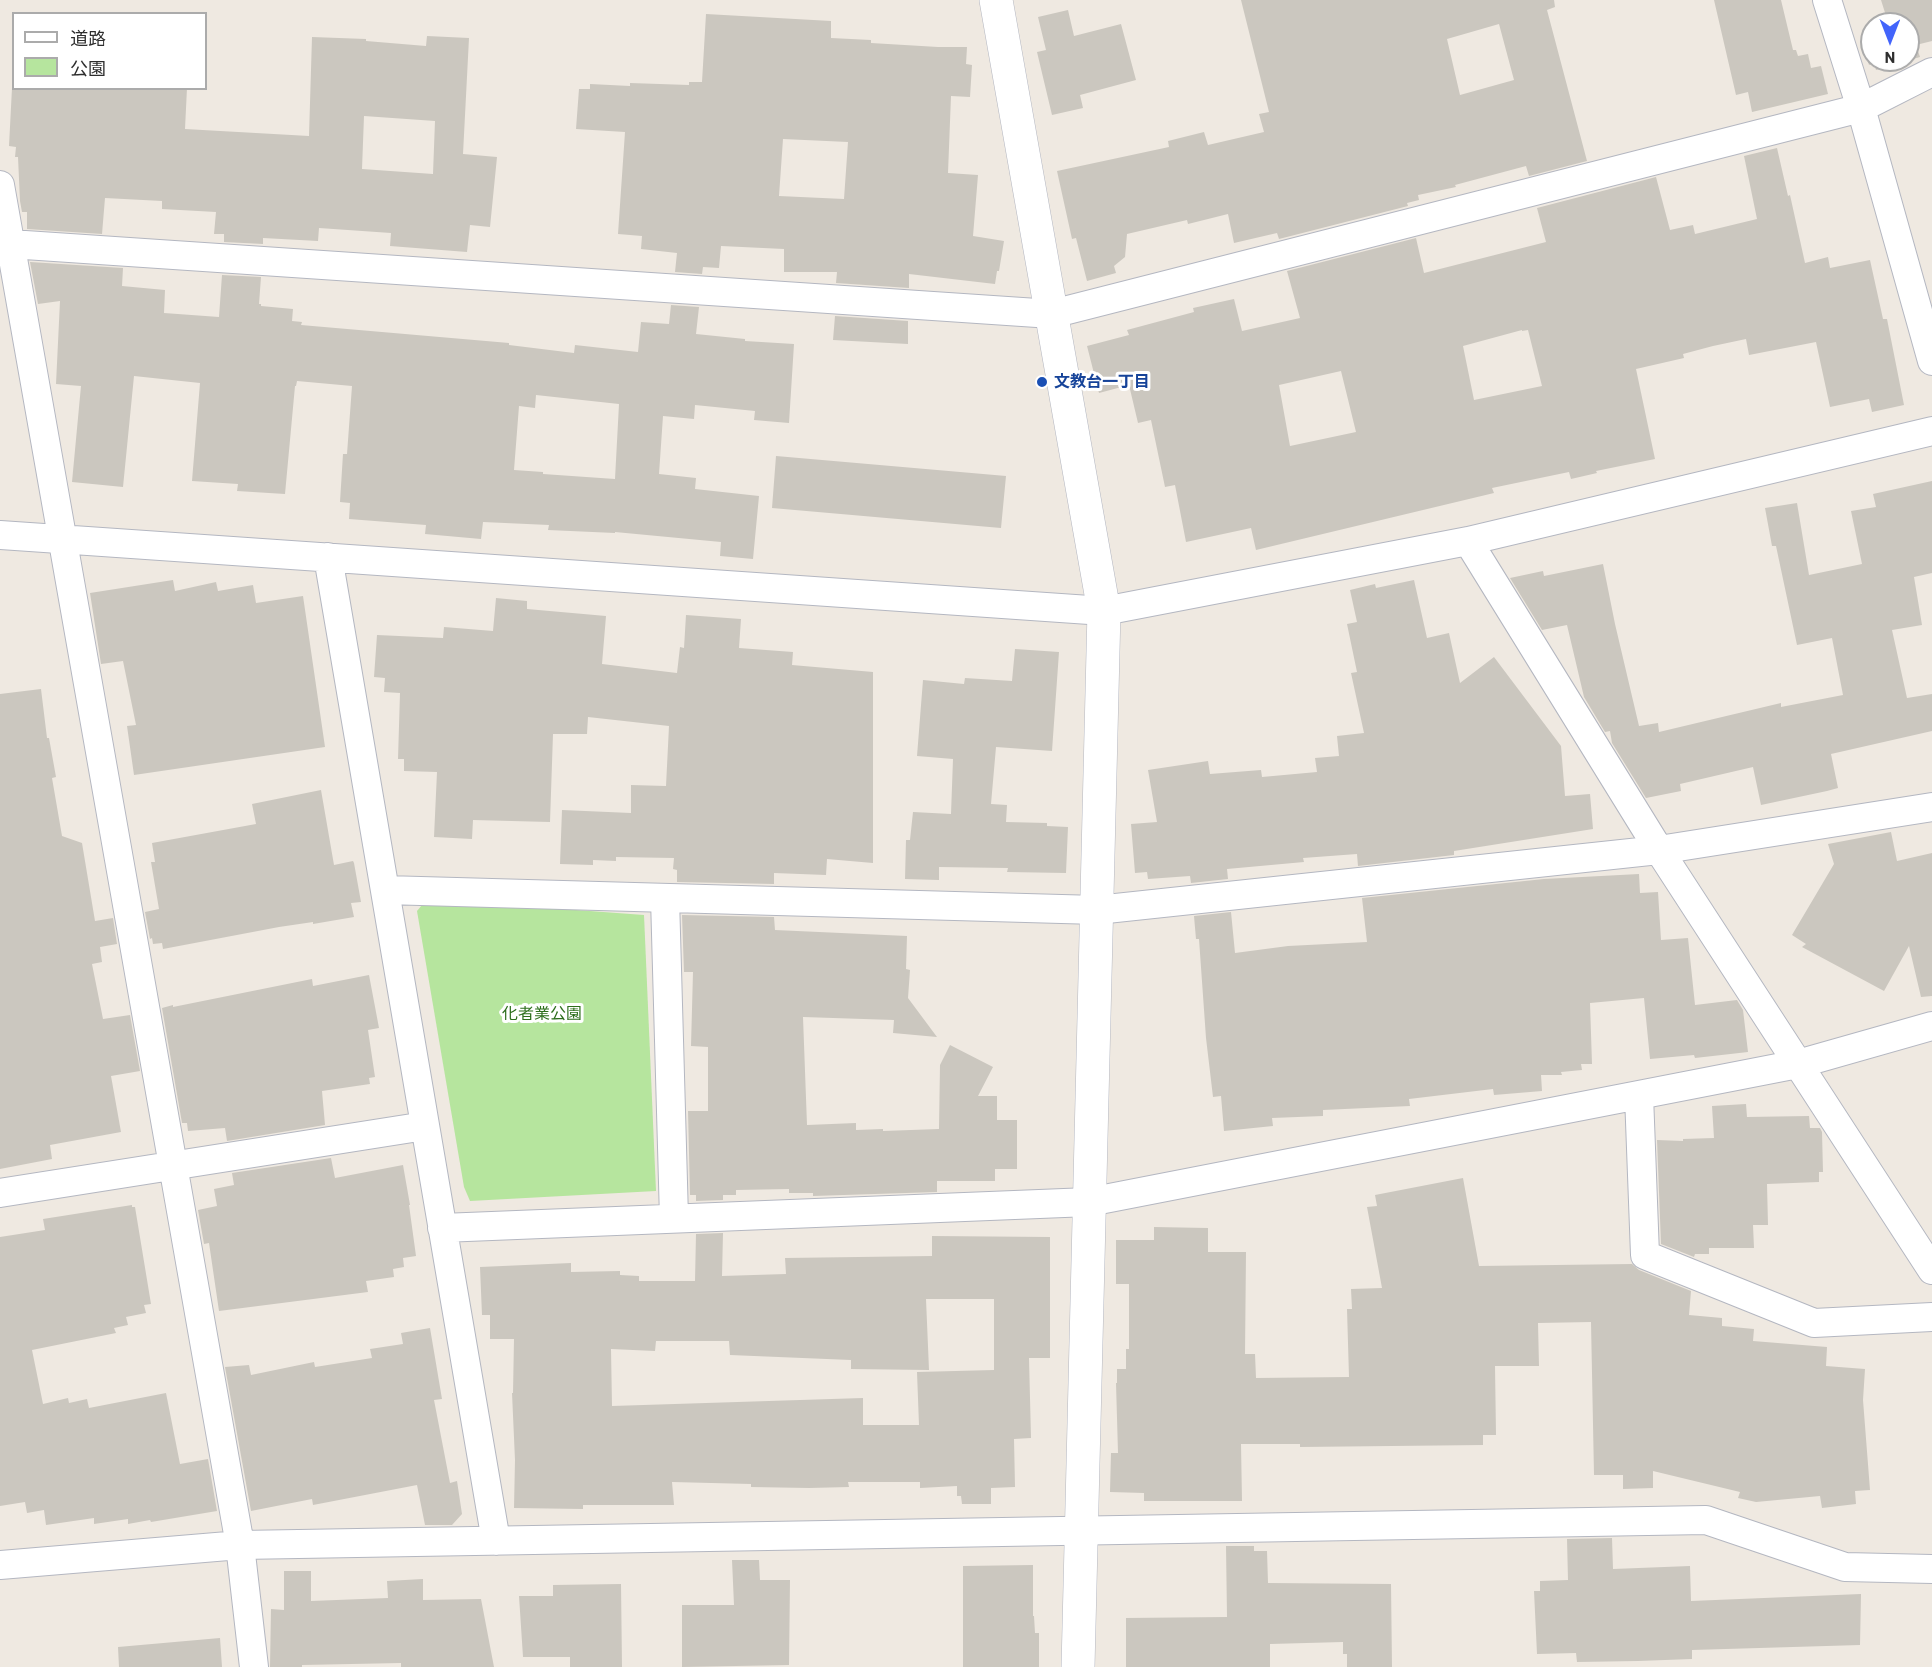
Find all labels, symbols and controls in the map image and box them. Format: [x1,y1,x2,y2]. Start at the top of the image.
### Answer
legend [12,12,207,90]
north arrow [1860,12,1920,72]
text: 道路 [70,27,106,49]
text: N [1885,49,1895,68]
text: 公園 [70,57,106,79]
place label: 文教台一丁目 [1054,372,1150,392]
marker: 文教台一丁目 [1035,375,1049,389]
park label: 化者業公園 [502,1004,582,1024]

